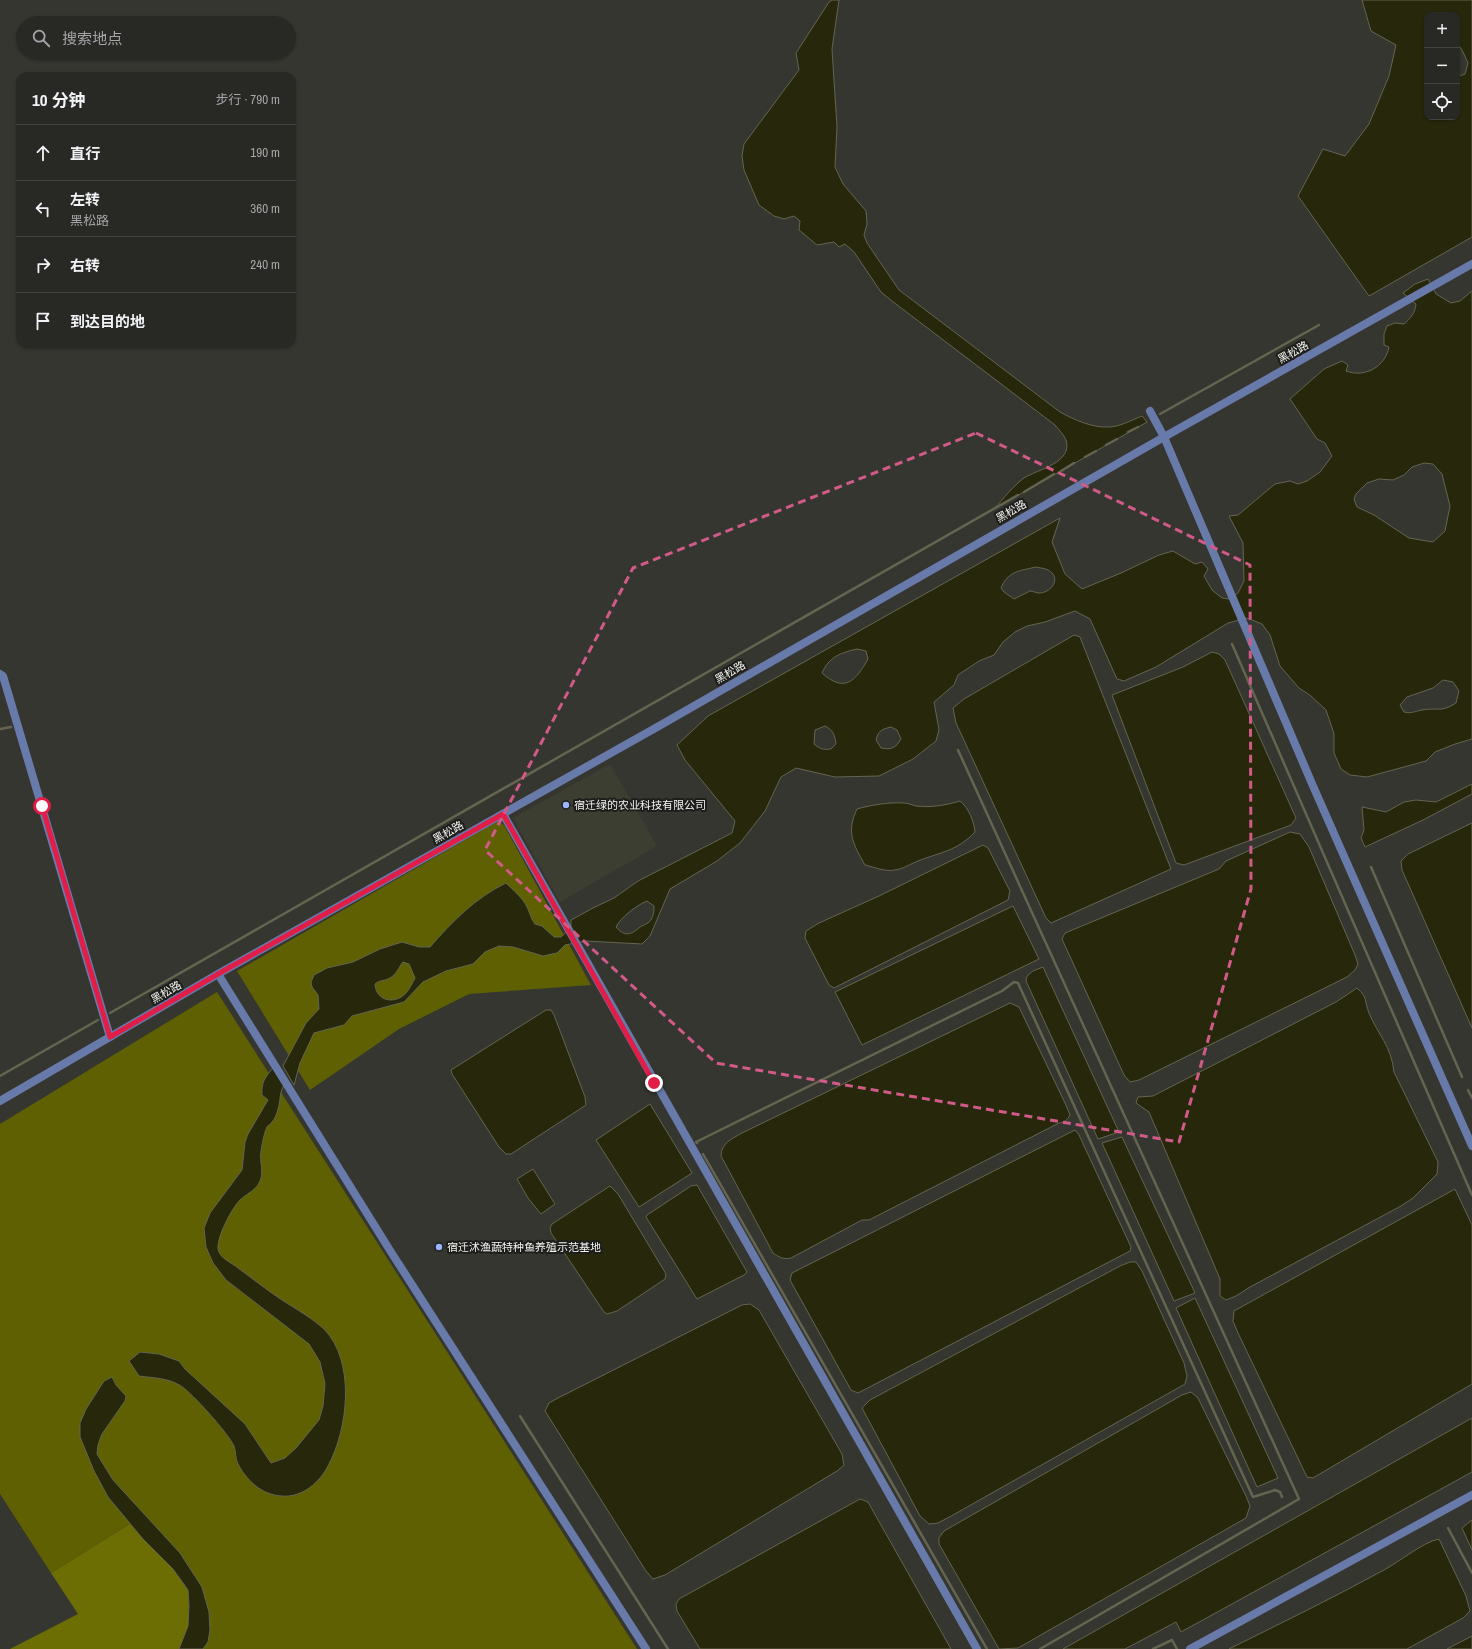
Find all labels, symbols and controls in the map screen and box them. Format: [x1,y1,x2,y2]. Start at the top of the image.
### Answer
map controls [1424,12,1460,120]
button: + [1424,12,1460,48]
search box [16,16,296,60]
icon: search [30,27,52,49]
text: 搜索地点 [62,28,122,49]
button: − [1424,48,1460,84]
button: locate [1424,84,1460,120]
text: 10 分钟 [32,88,85,111]
text: 步行 · 790 m [215,91,280,108]
icon: ahead [32,142,54,164]
text: 直行 [70,143,100,164]
text: 190 m [250,144,280,161]
text: 左转 [70,189,100,210]
icon: left [32,198,54,220]
text: 360 m [250,200,280,217]
text: 黑松路 [70,212,109,229]
icon: right [32,254,54,276]
text: 右转 [70,255,100,276]
text: 240 m [250,256,280,273]
icon: arrive [32,310,54,332]
text: 到达目的地 [70,311,145,332]
street label: 黑松路 [1275,338,1311,366]
street label: 黑松路 [993,497,1029,525]
street label: 黑松路 [712,658,748,686]
route start [33,797,51,815]
place label: 宿迁绿的农业科技有限公司 [574,798,706,812]
marker: 宿迁绿的农业科技有限公司 [561,800,571,810]
street label: 黑松路 [430,818,466,846]
street label: 黑松路 [148,978,184,1006]
route end [645,1074,663,1092]
place label: 宿迁沭渔蔬特种鱼养殖示范基地 [447,1240,601,1254]
marker: 宿迁沭渔蔬特种鱼养殖示范基地 [434,1242,444,1252]

